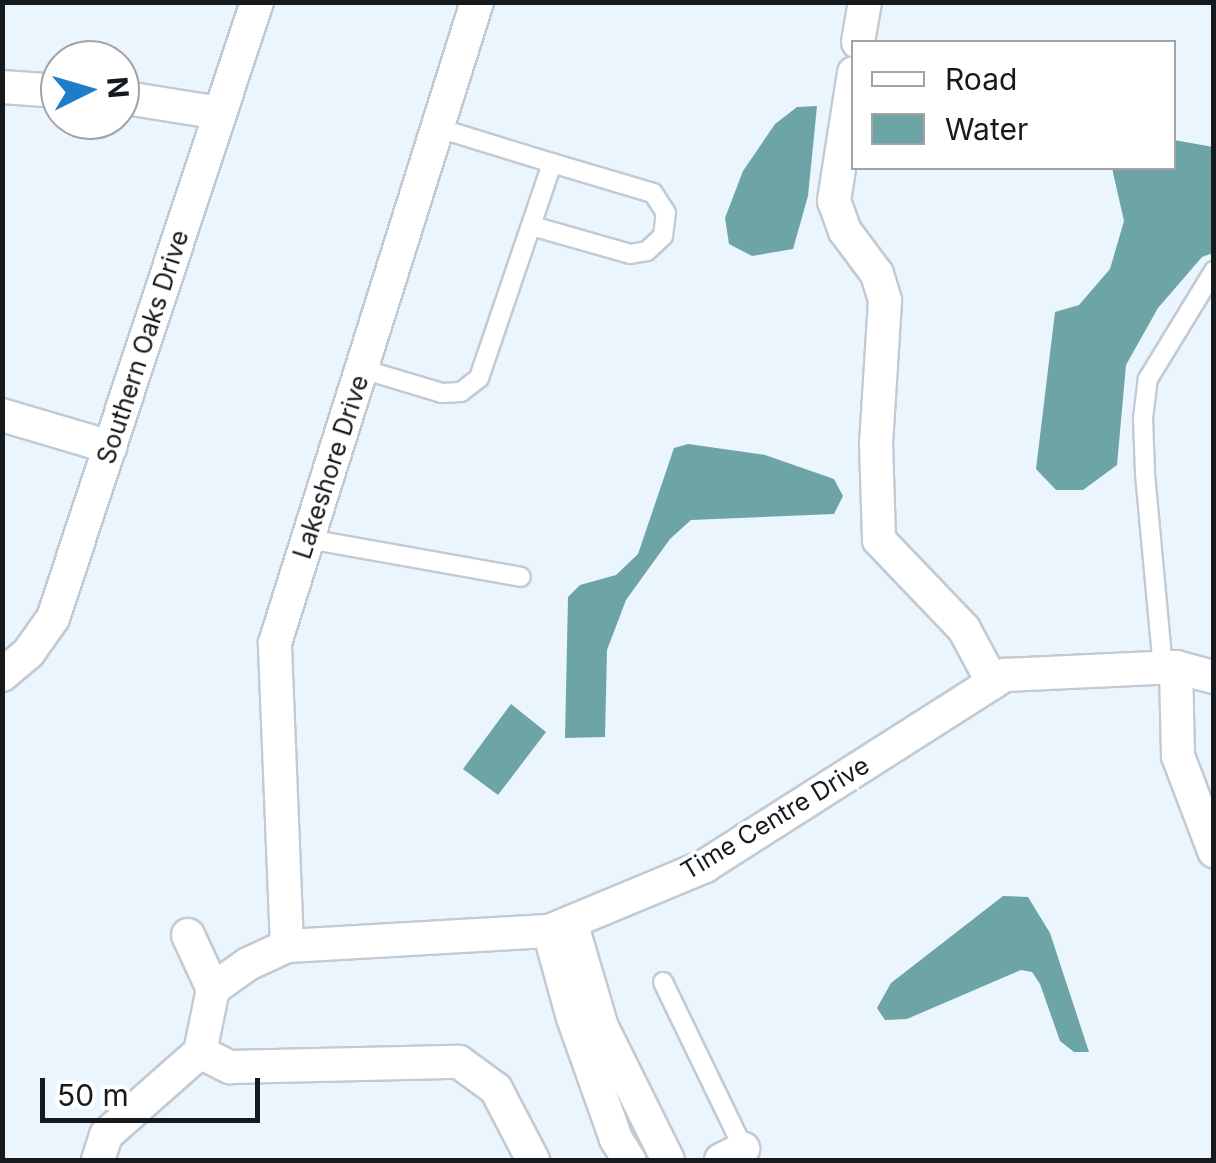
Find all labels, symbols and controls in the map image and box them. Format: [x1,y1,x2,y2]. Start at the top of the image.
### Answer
north arrow [40,40,140,140]
legend [851,40,1176,170]
text: Road [945,61,1017,97]
text: N [100,75,136,100]
text: Water [945,111,1028,147]
street label: Southern Oaks Drive [91,226,195,468]
street label: Lakeshore Drive [287,371,375,563]
street label: Time Centre Drive [676,750,874,886]
scale bar [45,1058,265,1120]
text: 50 m [57,1077,129,1113]

